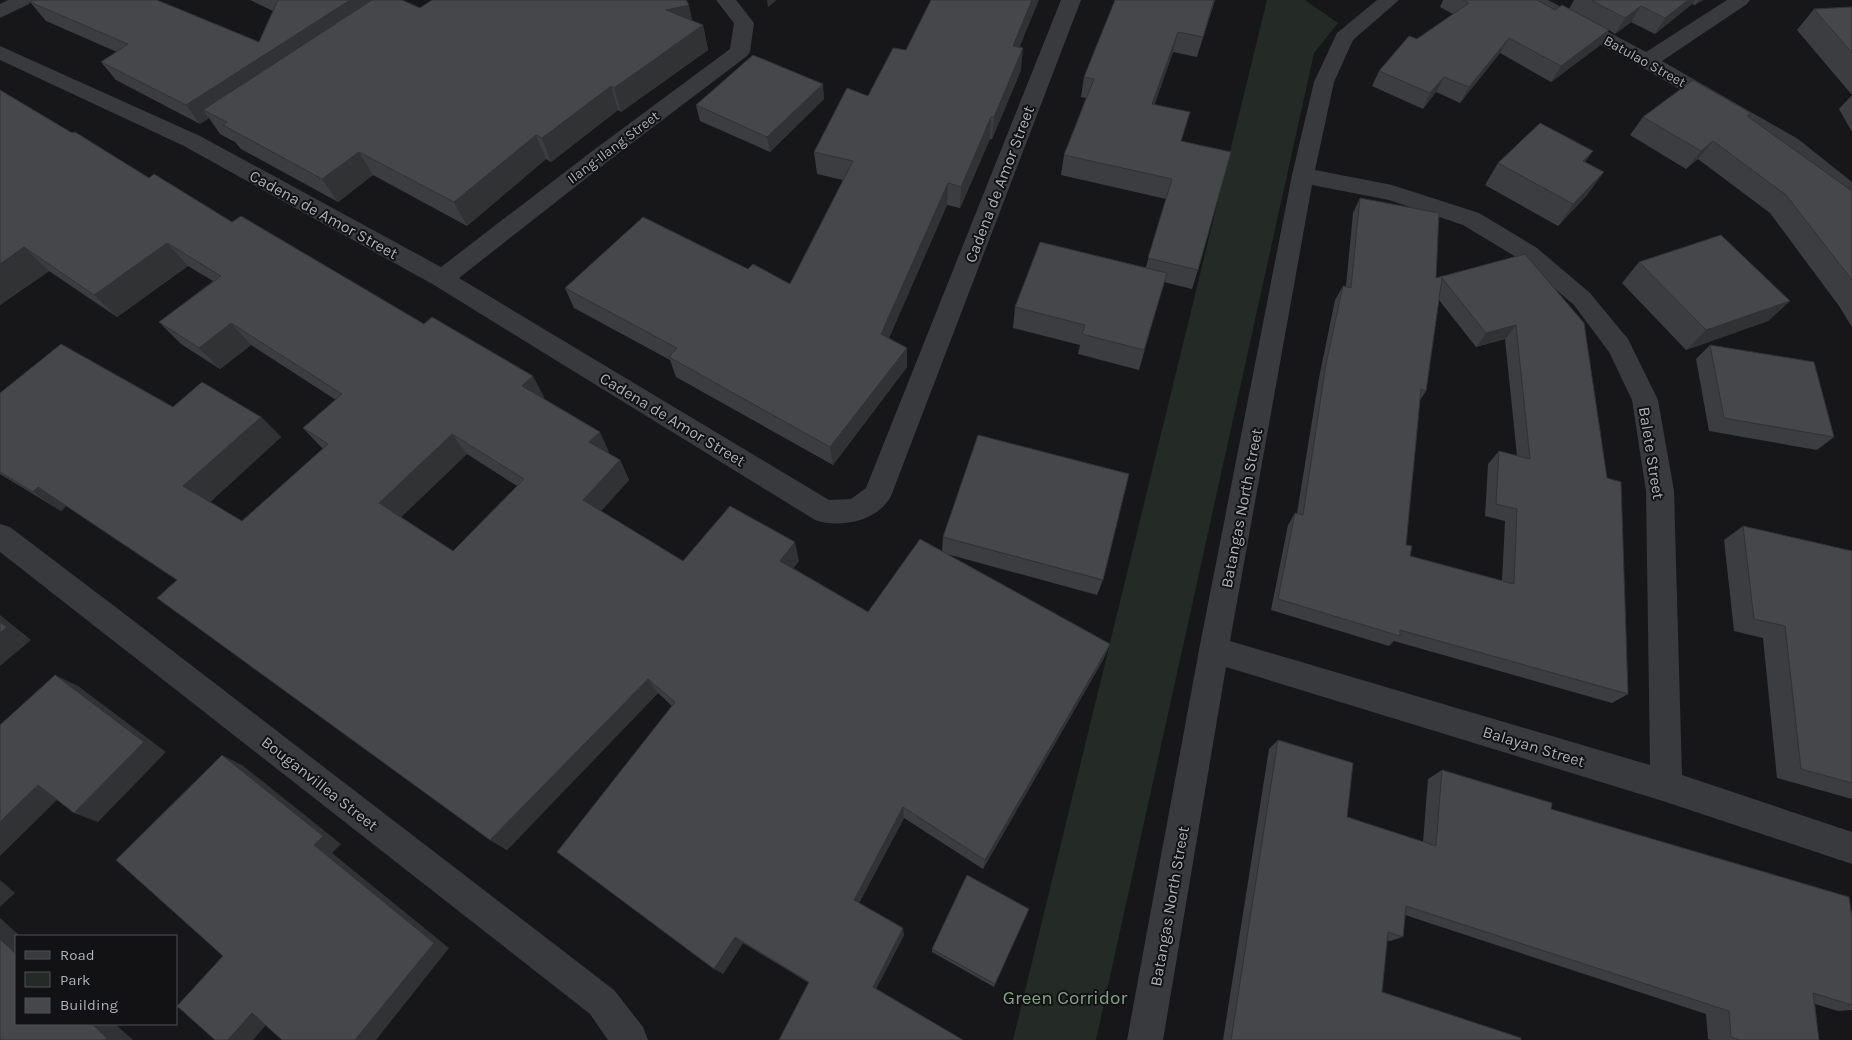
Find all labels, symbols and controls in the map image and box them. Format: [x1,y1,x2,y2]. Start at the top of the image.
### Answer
street label: Batulao Street [1601,32,1689,91]
street label: Cadena de Amor Street [961,103,1038,265]
street label: Ilang-Ilang Street [564,107,663,187]
street label: Cadena de Amor Street [246,166,401,263]
street label: Cadena de Amor Street [596,368,749,470]
street label: Balete Street [1635,405,1668,501]
street label: Batangas North Street [1217,427,1266,589]
street label: Balayan Street [1481,722,1587,771]
street label: Bouganvillea Street [258,732,382,835]
street label: Batangas North Street [1146,825,1193,988]
legend [15,935,178,1025]
text: Road [60,946,95,964]
text: Park [60,971,90,989]
park label: Green Corridor [1003,987,1127,1009]
text: Building [60,996,118,1014]

